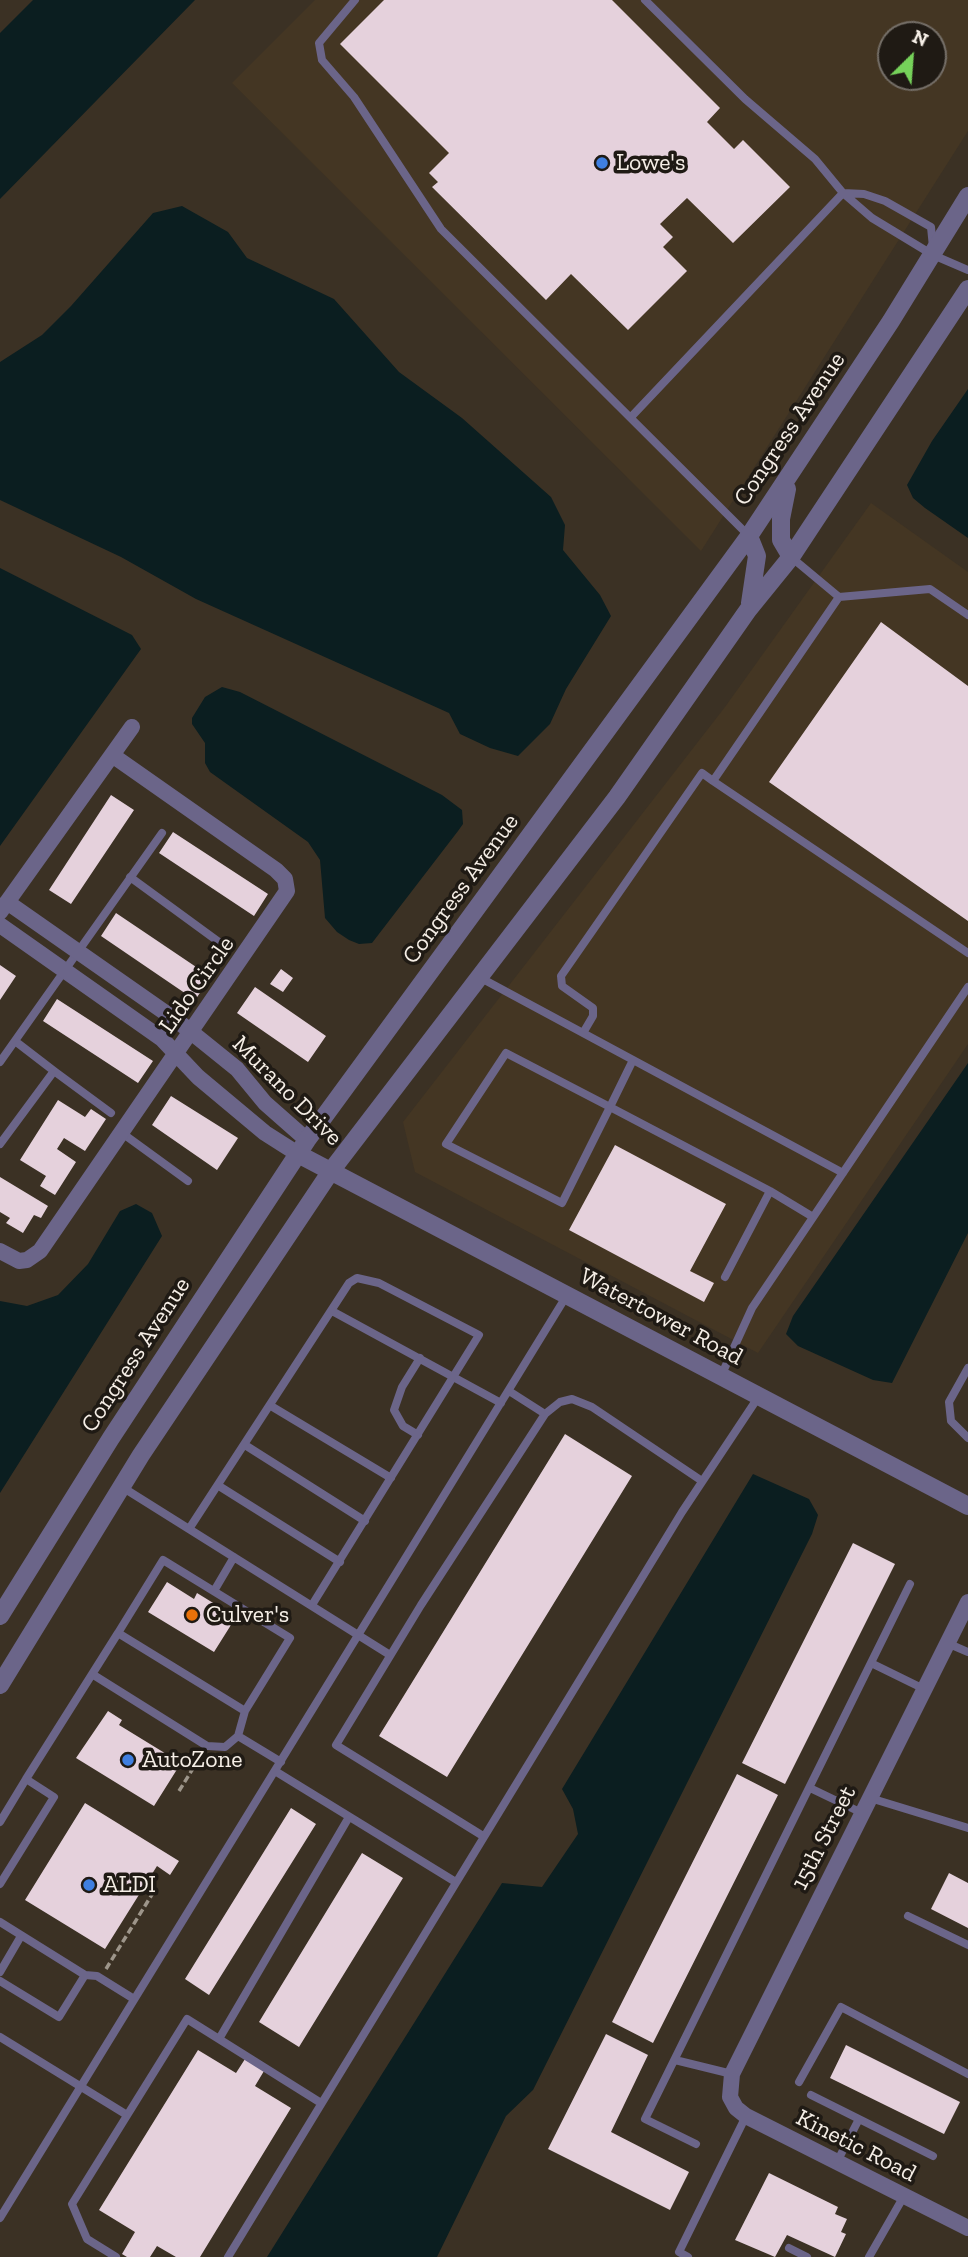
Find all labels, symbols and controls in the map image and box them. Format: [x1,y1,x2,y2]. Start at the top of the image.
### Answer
north arrow [877,21,947,91]
text: N [909,25,932,52]
place label: Lowe's [616,149,685,177]
marker: Lowe's [594,155,610,171]
street label: Congress Avenue [728,347,852,511]
street label: Congress Avenue [397,808,525,970]
street label: Lido Circle [153,931,241,1039]
street label: Murano Drive [226,1030,348,1152]
street label: Watertower Road [574,1262,748,1372]
street label: Congress Avenue [75,1272,197,1438]
place label: Culver's [206,1601,289,1629]
marker: Culver's [184,1607,200,1623]
place label: AutoZone [142,1746,243,1774]
marker: AutoZone [120,1752,136,1768]
street label: 15th Street [786,1781,862,1895]
place label: ALDI [103,1871,156,1899]
marker: ALDI [81,1877,97,1893]
street label: Kinetic Road [791,2103,921,2189]

